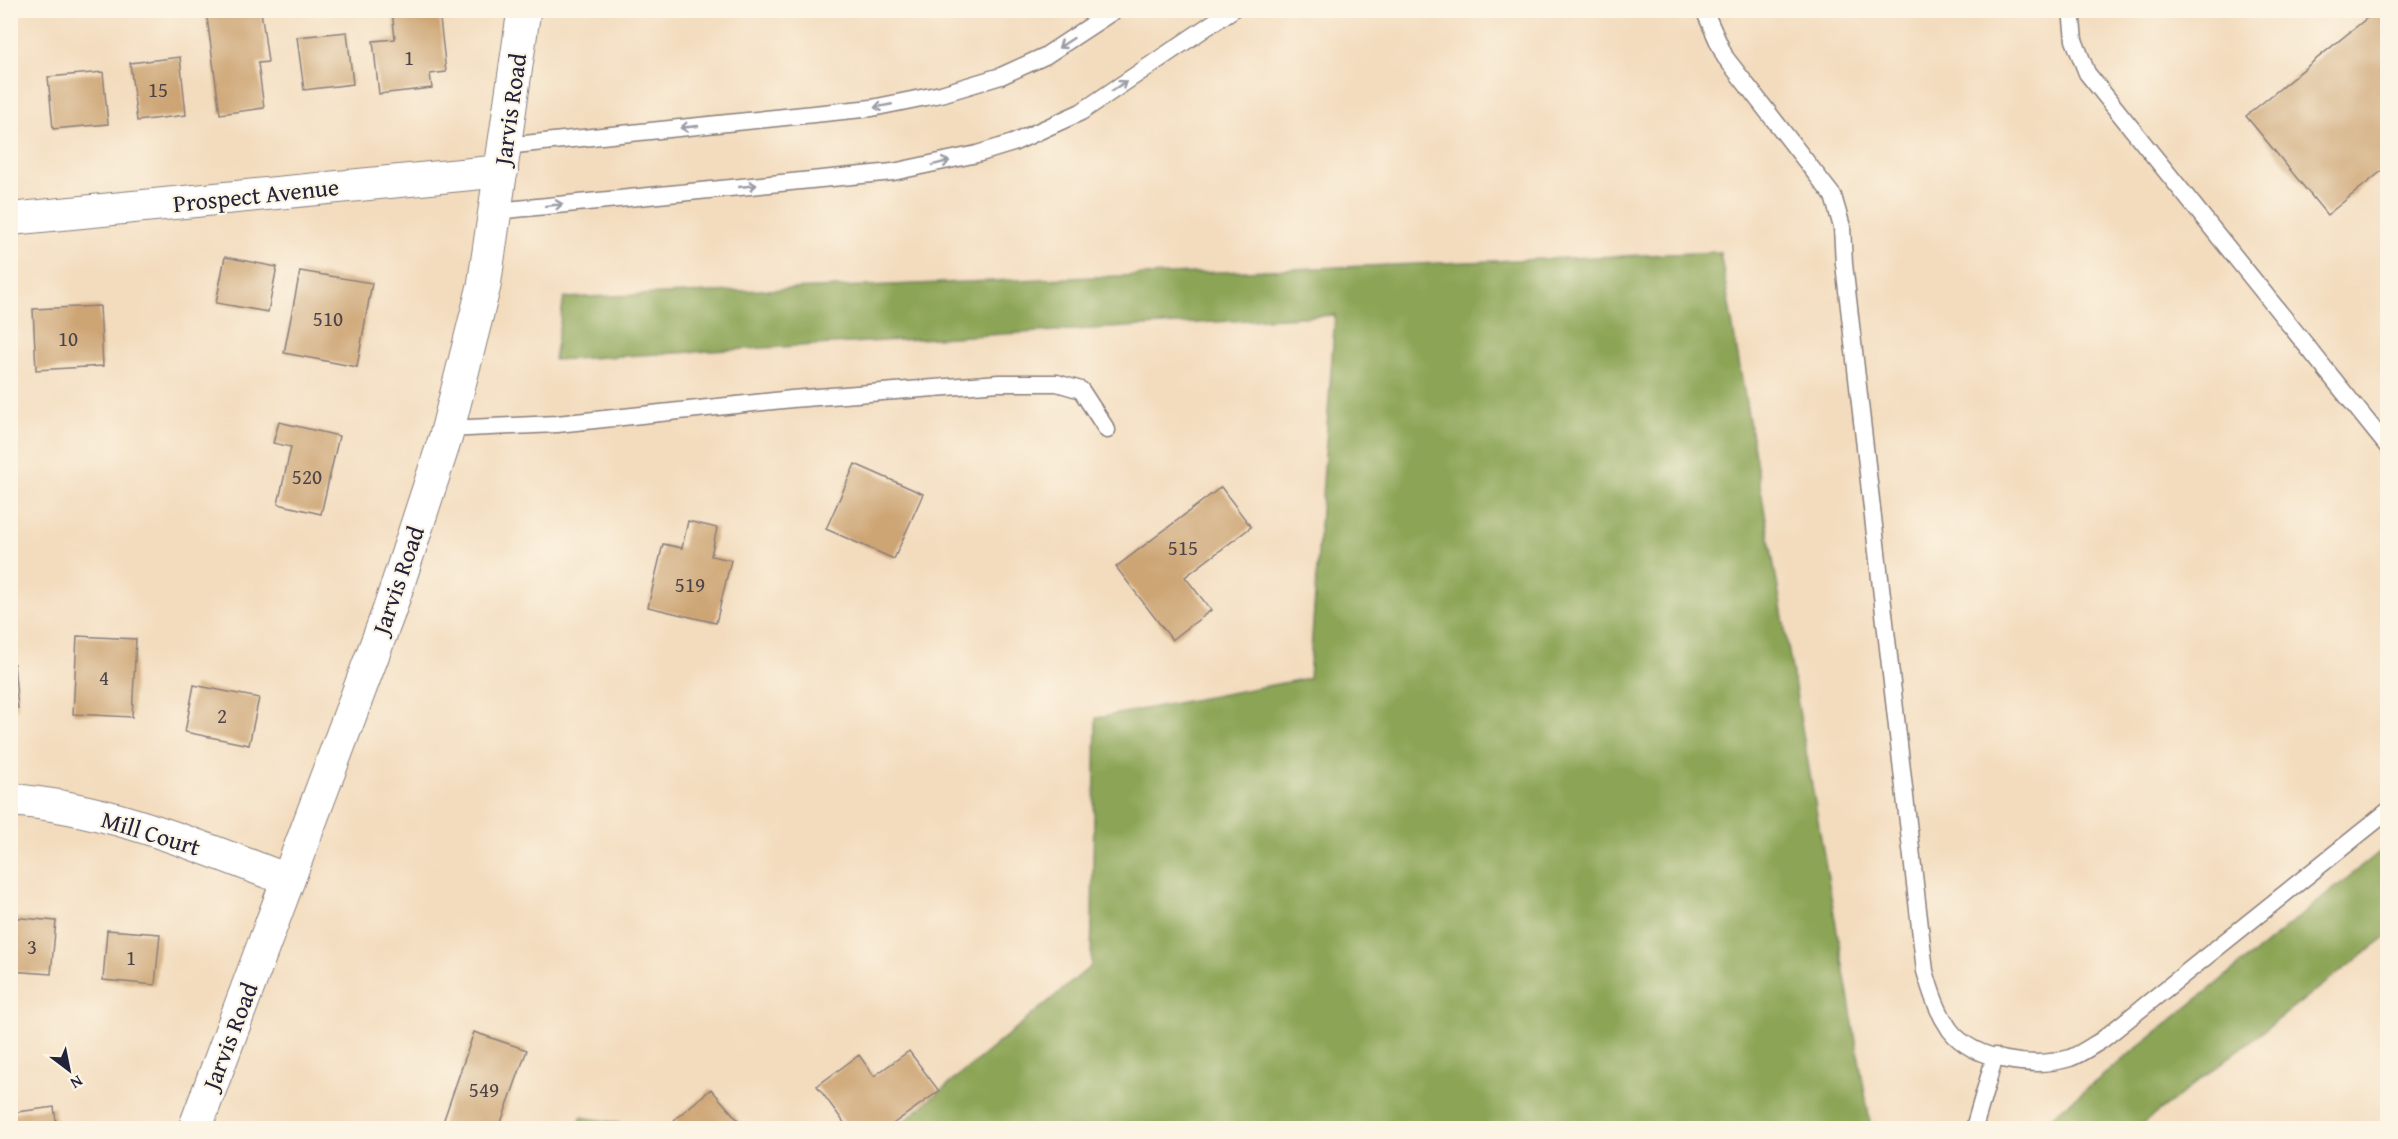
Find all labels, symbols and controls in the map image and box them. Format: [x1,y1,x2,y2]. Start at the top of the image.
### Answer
one-way arrow [1058,37,1075,49]
house number: 1 [404,42,414,73]
street label: Jarvis Road [484,51,535,170]
house number: 15 [148,74,168,105]
one-way arrow [1110,80,1127,92]
one-way arrow [874,101,893,112]
one-way arrow [680,122,700,133]
one-way arrow [932,156,951,168]
street label: Prospect Avenue [171,169,341,221]
one-way arrow [737,180,757,191]
one-way arrow [543,199,563,210]
house number: 510 [313,303,343,334]
house number: 10 [58,323,78,354]
house number: 520 [292,461,322,492]
street label: Jarvis Road [362,521,433,642]
house number: 515 [1168,532,1198,563]
house number: 519 [675,569,705,600]
house number: 4 [99,662,109,693]
house number: 2 [217,700,227,731]
street label: Mill Court [97,801,205,865]
house number: 3 [27,931,37,962]
house number: 1 [126,942,136,973]
street label: Jarvis Road [192,977,267,1098]
north arrow [39,1040,99,1100]
text: N [66,1070,88,1096]
house number: 549 [469,1074,499,1105]

